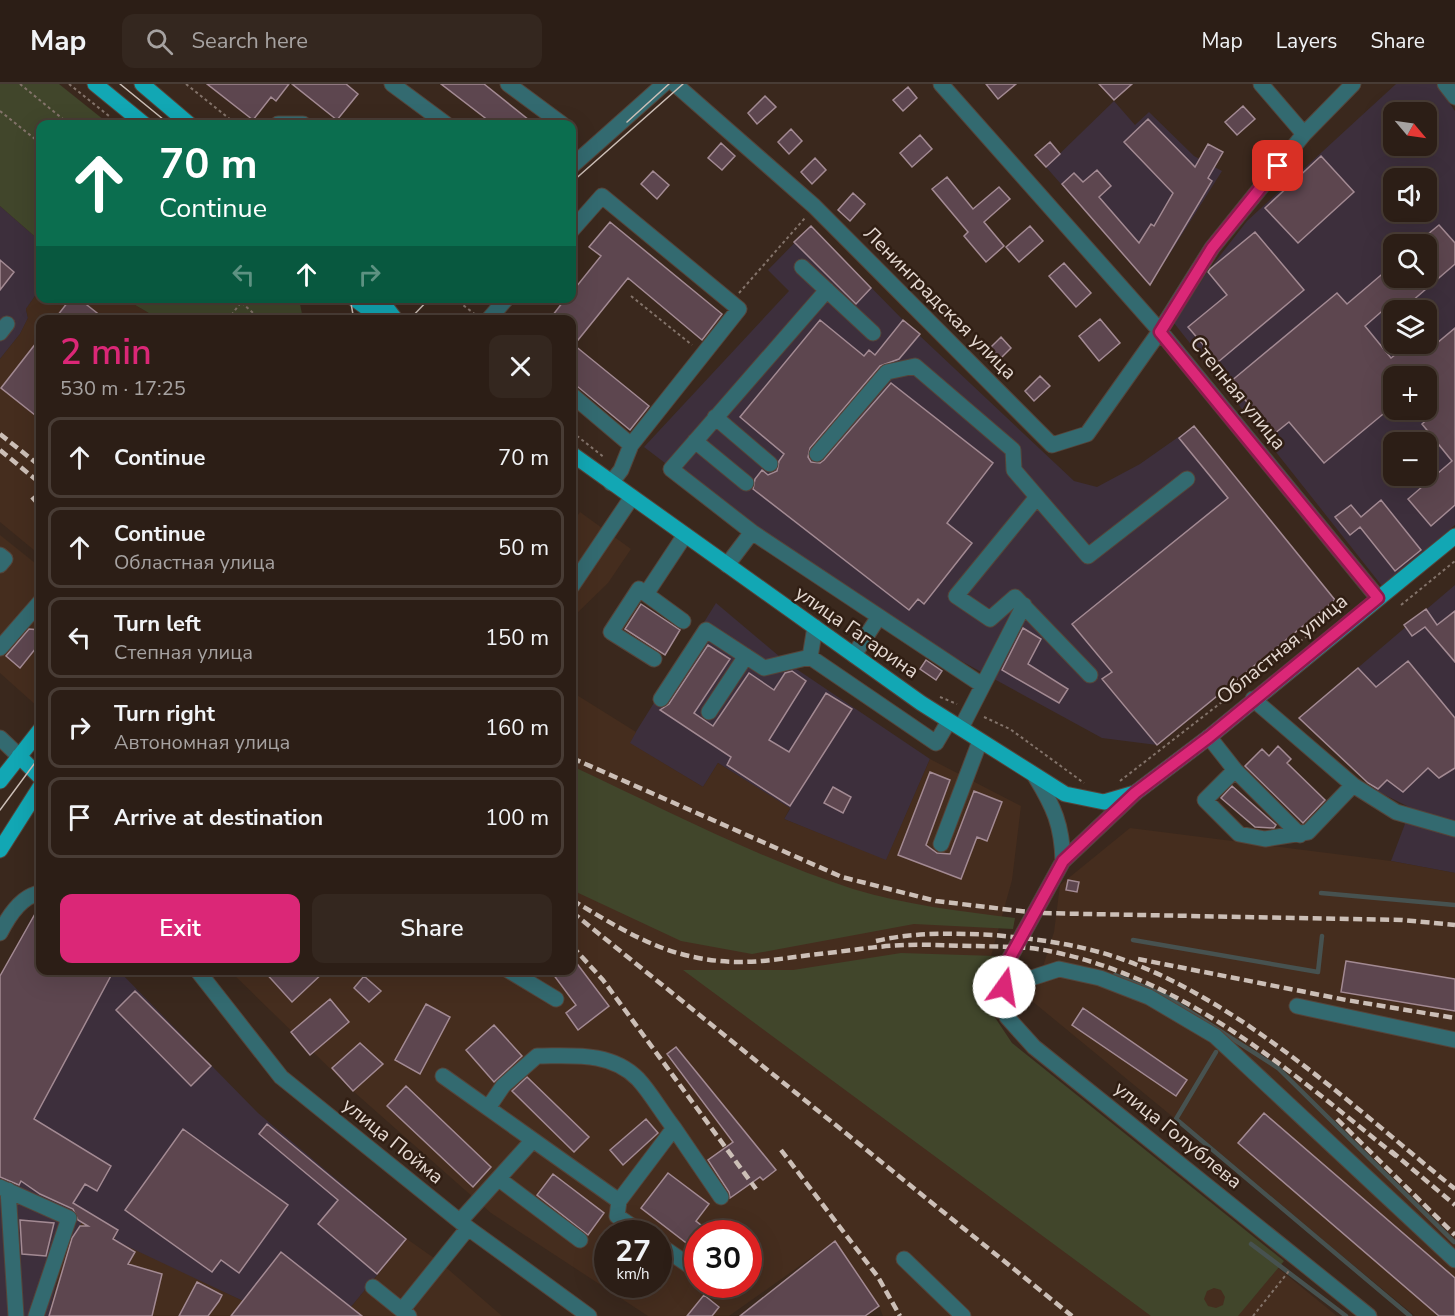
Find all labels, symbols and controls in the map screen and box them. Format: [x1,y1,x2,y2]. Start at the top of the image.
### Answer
search box [122,14,542,68]
text: Map [30,22,86,60]
icon: search [143,25,176,58]
text: Search here [191,26,308,56]
text: Map [1201,27,1243,55]
text: Layers [1276,27,1337,55]
text: Share [1370,27,1425,55]
north arrow [1383,102,1437,156]
map controls [1383,102,1437,486]
text: 70 m [159,136,258,193]
pin [1252,140,1303,191]
icon: ahead [60,144,138,222]
icon: arrive [1261,149,1294,182]
button: sound [1383,168,1437,222]
text: Continue [159,190,267,227]
street label: Ленинградская улица [857,220,1023,386]
button: search [1383,234,1437,288]
icon: left [227,258,260,291]
icon: ahead [290,258,323,291]
icon: right [353,258,386,291]
button: layers [1383,300,1437,354]
text: 2 min [60,328,152,377]
street label: Степная улица [1184,330,1292,456]
button: close [489,335,552,398]
button: + [1383,366,1437,420]
text: 530 m · 17:25 [60,375,186,402]
button: − [1383,432,1437,486]
icon: ahead [63,441,96,474]
text: Continue [114,443,205,473]
text: 70 m [498,443,549,473]
text: Continue [114,519,205,549]
icon: ahead [63,531,96,564]
text: 50 m [498,533,549,563]
text: Областная улица [114,549,275,576]
street label: улица Гагарина [790,579,924,685]
street label: Областная улица [1211,588,1353,710]
text: Turn left [114,609,201,639]
icon: left [63,621,96,654]
text: 150 m [485,623,549,653]
text: Степная улица [114,639,253,666]
text: Turn right [114,699,215,729]
icon: right [63,711,96,744]
text: 160 m [485,713,549,743]
text: Автономная улица [114,729,290,756]
icon: arrive [63,801,96,834]
text: Arrive at destination [114,803,323,833]
text: 100 m [485,803,549,833]
button: Exit [60,894,300,963]
button: Share [312,894,552,963]
position arrow [972,955,1036,1019]
street label: улица Голублева [1108,1075,1248,1195]
street label: улица Пойма [337,1092,449,1190]
speed limit sign: 30 [684,1220,762,1298]
text: 27 [615,1231,651,1272]
text: km/h [616,1264,650,1284]

